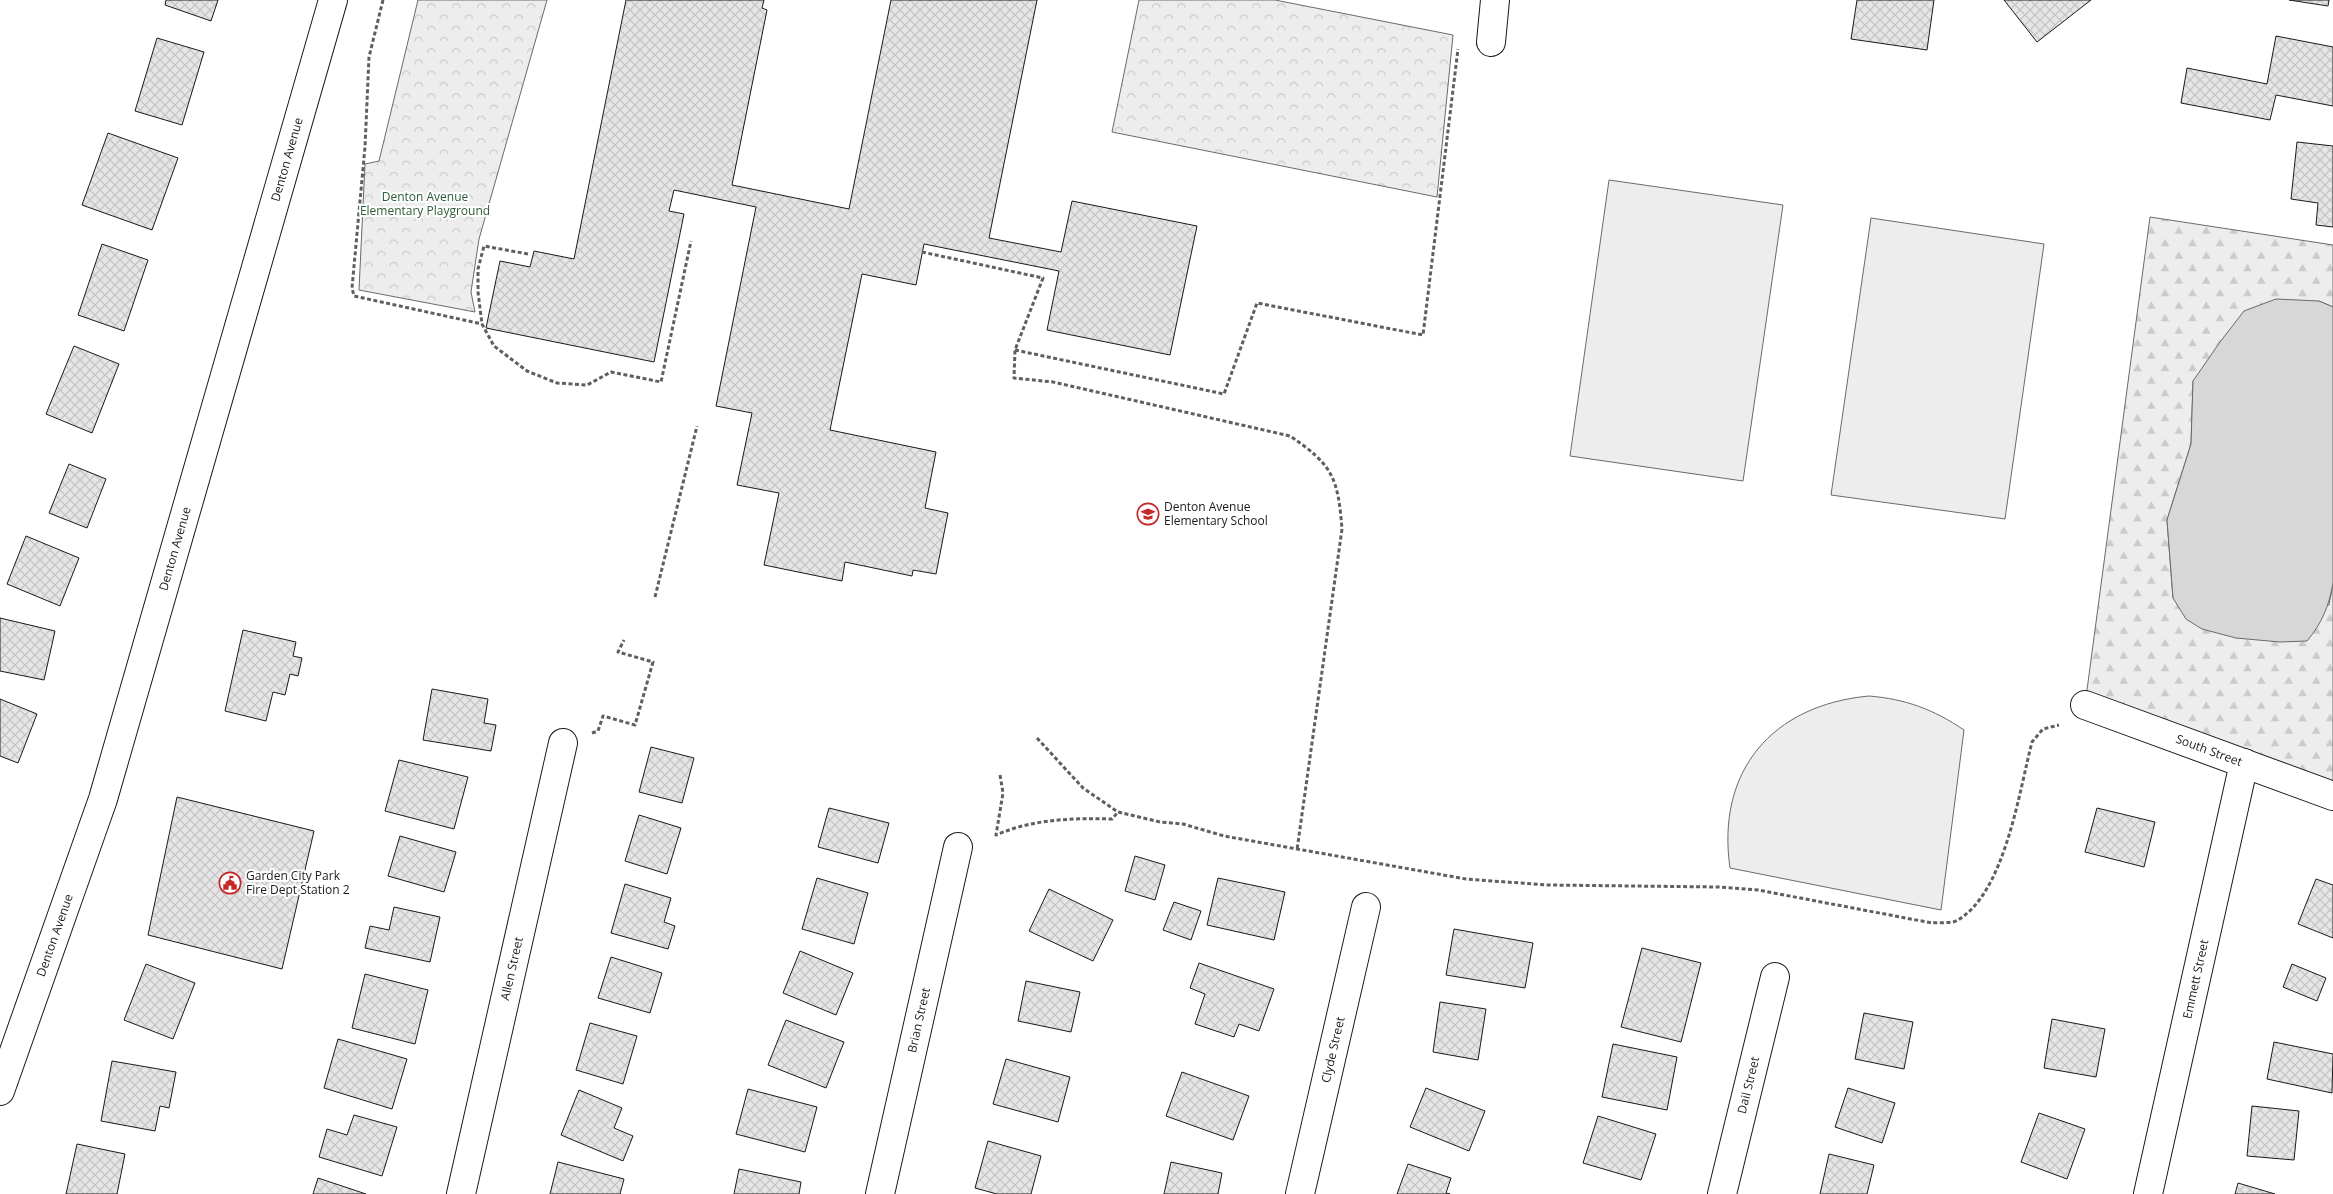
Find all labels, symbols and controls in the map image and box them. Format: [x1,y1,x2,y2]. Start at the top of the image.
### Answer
street label: Denton Avenue [266,115,307,203]
park label: Denton Avenue Elementary Playground [360,188,490,219]
place label: Denton Avenue Elementary School [1164,498,1268,529]
school or university icon: Denton Avenue Elementary School [1136,502,1160,526]
street label: Denton Avenue [154,504,195,593]
street label: South Street [2174,730,2245,770]
place label: Garden City Park Fire Dept Station 2 [246,867,350,898]
public building icon: Garden City Park Fire Dept Station 2 [218,871,242,895]
street label: Denton Avenue [32,891,77,979]
street label: Allen Street [496,935,527,1002]
street label: Emmett Street [2178,938,2212,1020]
street label: Brian Street [903,986,934,1054]
street label: Clyde Street [1317,1015,1349,1084]
street label: Dail Street [1733,1055,1763,1115]

